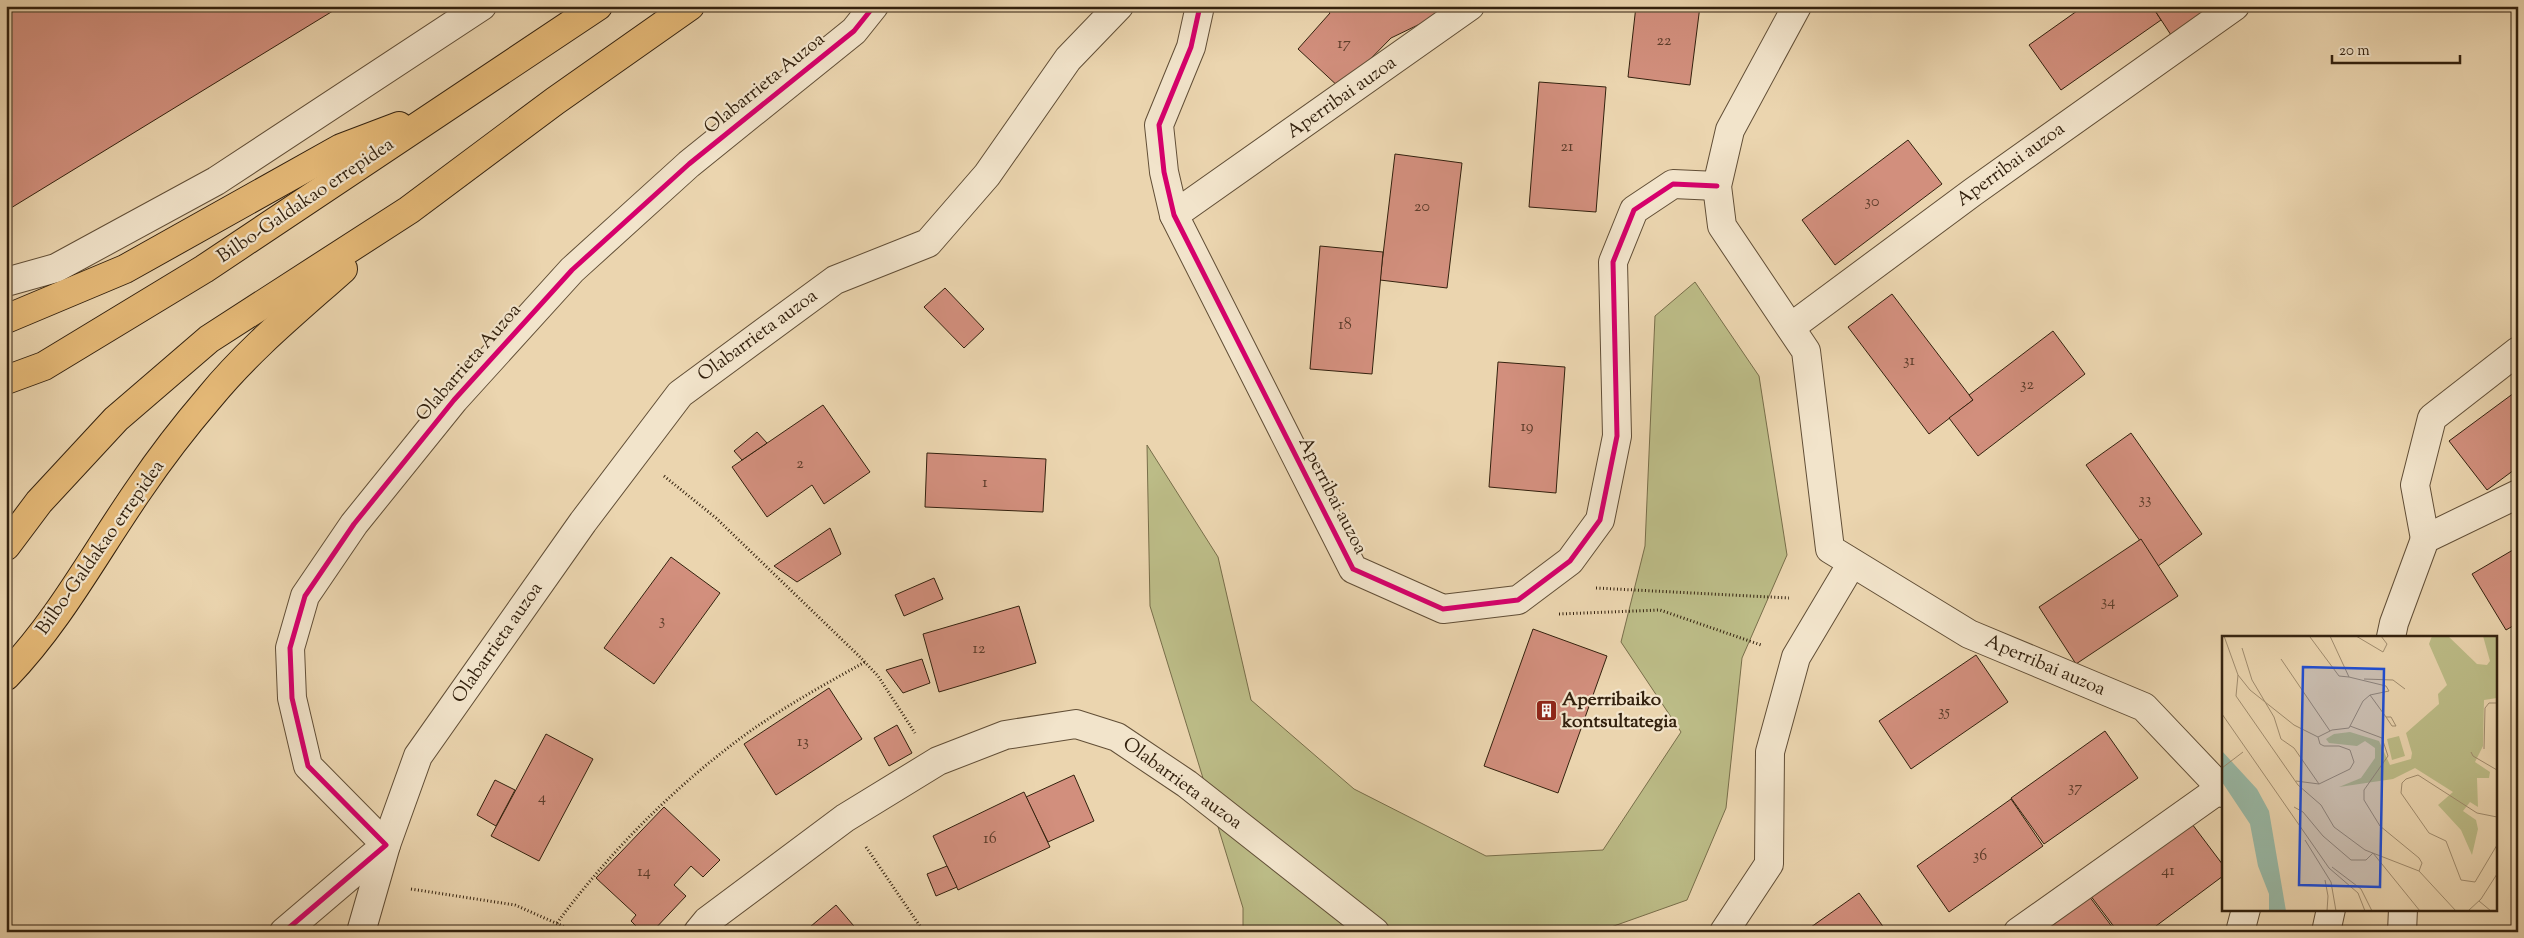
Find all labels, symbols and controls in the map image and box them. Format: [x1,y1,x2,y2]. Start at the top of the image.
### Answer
street label: Olabarrieta Auzoa [699,27,831,141]
house number: 22 [1657,30,1672,53]
scale bar [2332,32,2459,64]
house number: 17 [1337,33,1351,56]
text: 20 m [2339,41,2370,62]
street label: Aperribai auzoa [1282,50,1403,146]
street label: Aperribai auzoa [1951,116,2071,214]
street label: Bilbo-Galdakao errepidea [212,132,400,270]
house number: 21 [1561,136,1574,159]
house number: 30 [1865,191,1879,214]
house number: 20 [1414,196,1430,219]
street label: Olabarrieta auzoa [692,283,824,389]
street label: Olabarrieta Auzoa [410,298,528,428]
house number: 18 [1338,314,1352,337]
house number: 31 [1903,350,1916,373]
house number: 32 [2020,374,2034,397]
house number: 19 [1520,416,1534,439]
street label: Aperribai auzoa [1291,433,1373,560]
house number: 2 [796,453,804,476]
street label: Bilbo-Galdakao errepidea [30,455,172,641]
house number: 1 [982,472,988,495]
house number: 33 [2139,489,2151,512]
street label: Olabarrieta auzoa [446,577,550,709]
house number: 34 [2101,591,2115,614]
house number: 3 [659,610,665,633]
street label: Aperribai auzoa [1981,628,2110,704]
inset map [2222,636,2496,910]
house number: 12 [973,638,986,661]
place label: Aperribaiko kontsultategia [1561,687,1678,736]
building icon: Aperribaiko kontsultategia [1534,699,1558,723]
house number: 35 [1938,701,1950,724]
house number: 13 [797,731,809,754]
street label: Olabarrieta auzoa [1116,731,1248,837]
house number: 37 [2068,777,2082,800]
house number: 4 [538,787,546,810]
house number: 16 [983,828,997,851]
house number: 36 [1973,845,1987,868]
house number: 41 [2161,860,2175,883]
house number: 14 [637,861,651,884]

